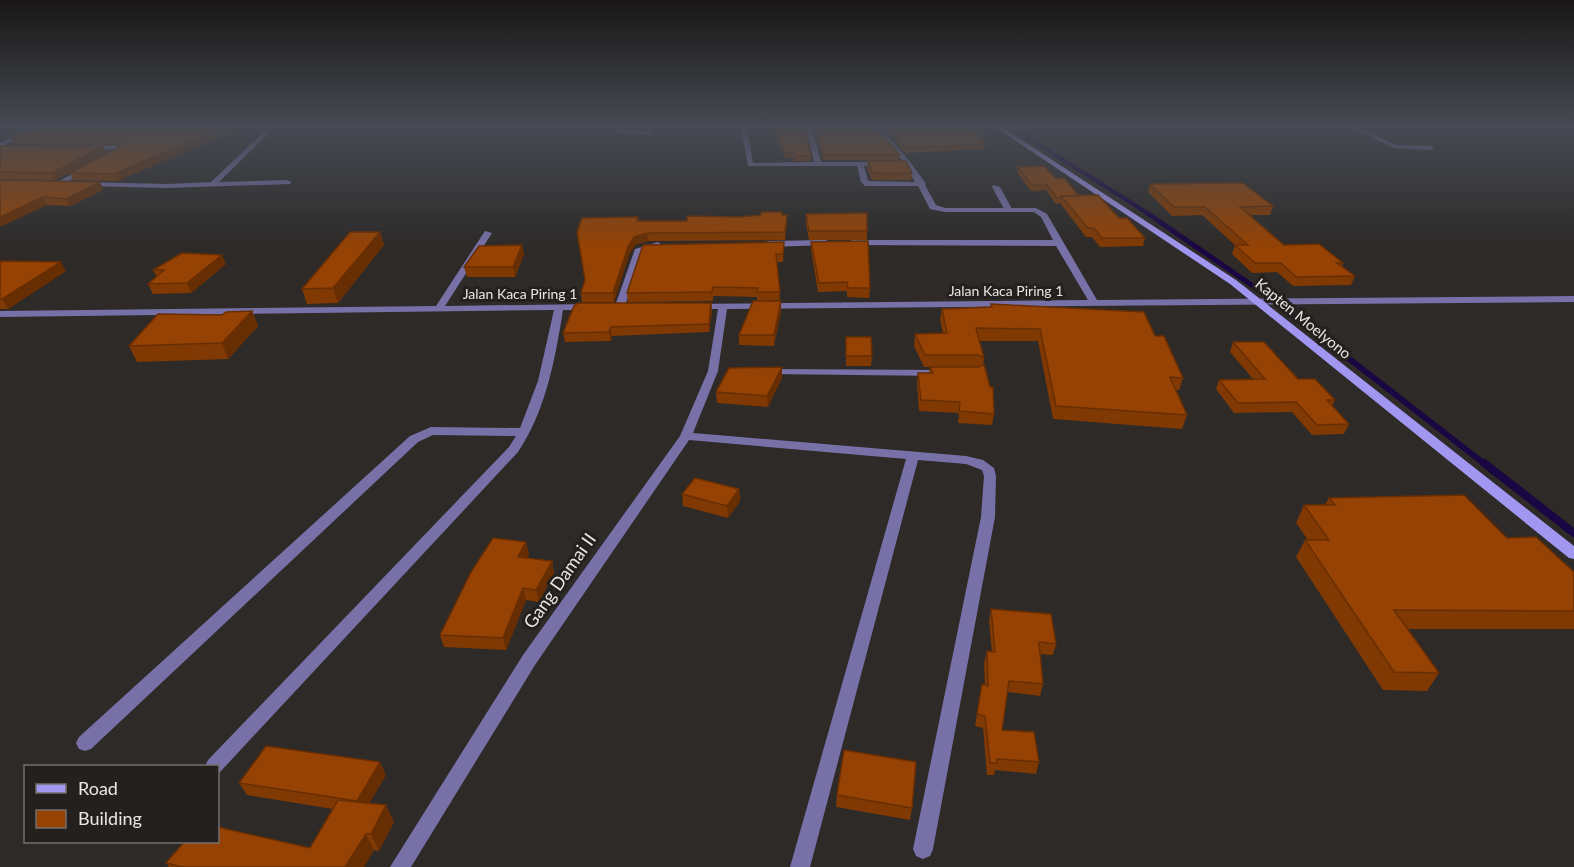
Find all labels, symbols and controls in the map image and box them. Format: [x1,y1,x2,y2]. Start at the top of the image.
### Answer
street label: Kapten Moelyono [1252,274,1355,362]
street label: Jalan Kaca Piring 1 [949,282,1063,299]
street label: Jalan Kaca Piring 1 [463,285,577,302]
street label: Gang Damai II [518,529,600,632]
legend [24,765,219,843]
text: Road [78,777,118,799]
text: Building [78,807,142,829]

